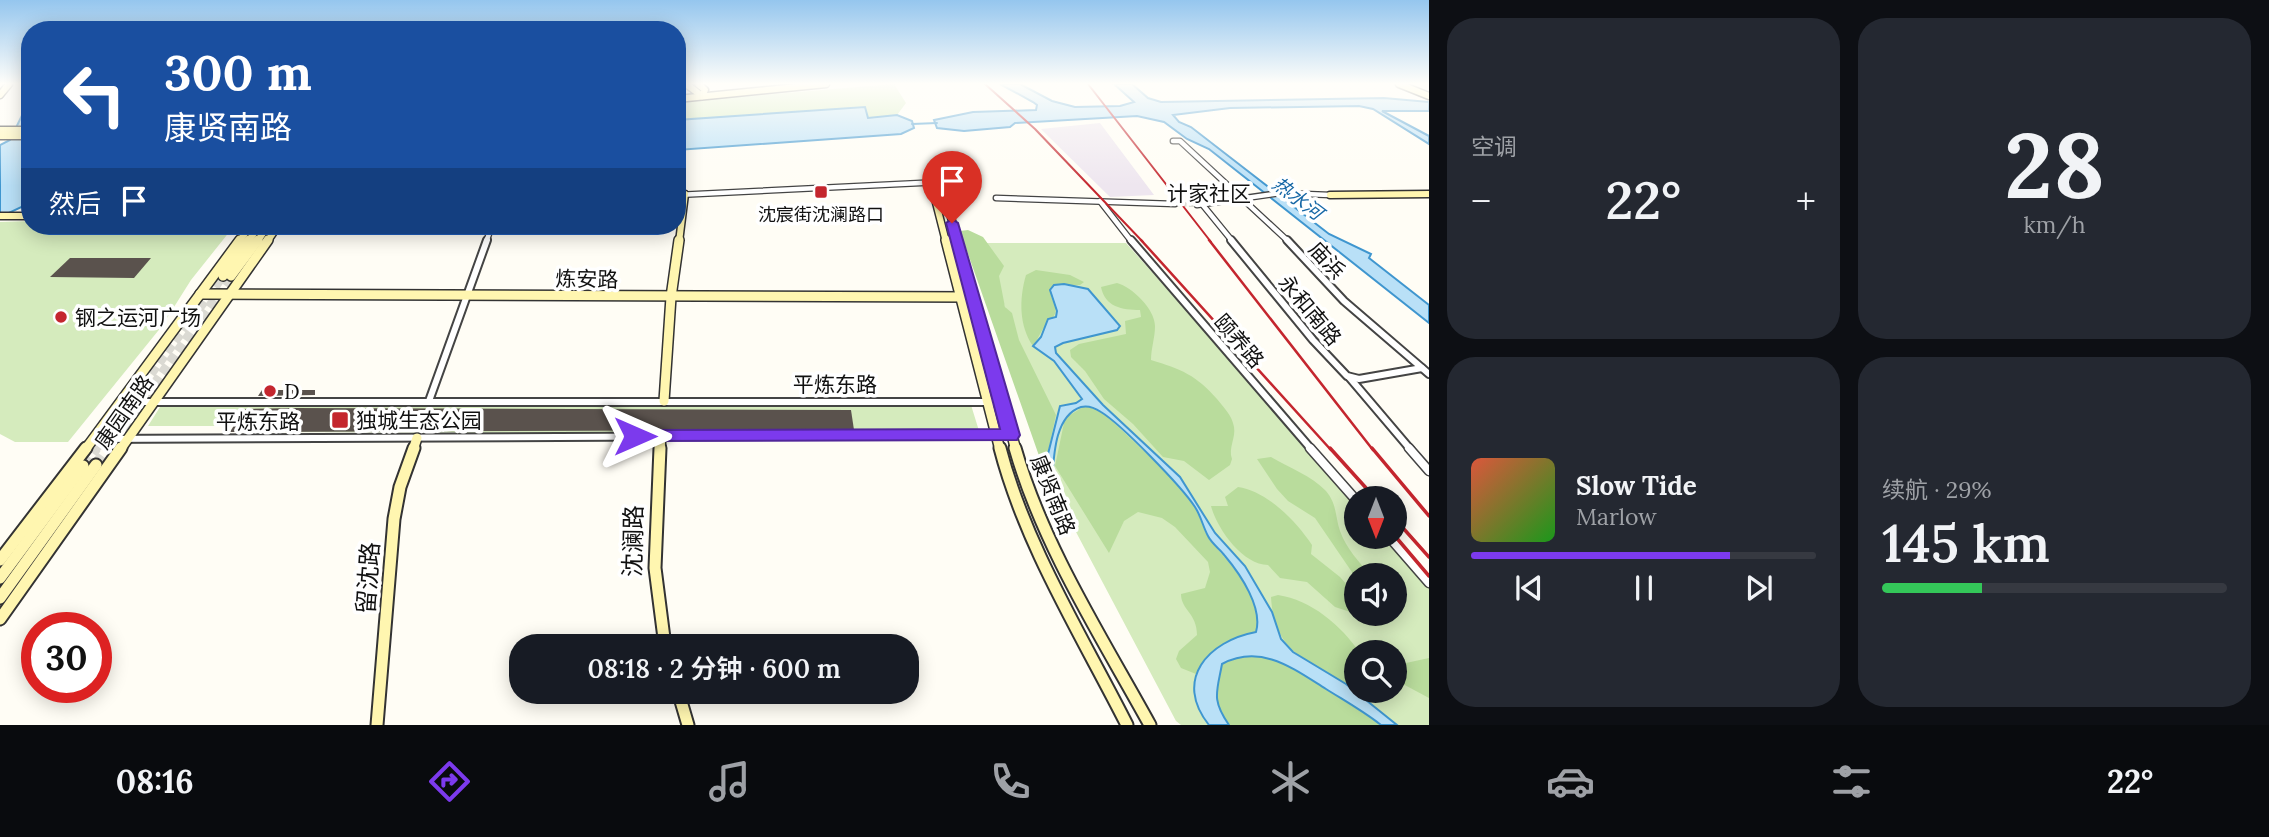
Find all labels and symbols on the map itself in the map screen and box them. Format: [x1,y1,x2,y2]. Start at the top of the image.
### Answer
pin [922,151,982,223]
water label: 热水河 [1268,171,1331,227]
district label: 计家社区 [1167,180,1251,207]
marker: 沈宸街沈澜路口 [813,184,829,200]
place label: 沈宸街沈澜路口 [758,203,884,226]
street label: 庙浜 [1303,235,1351,285]
street label: 炼安路 [555,265,619,293]
street label: 永和南路 [1273,269,1347,351]
place label: 钢之运河广场 [75,304,201,331]
street label: 颐养路 [1208,308,1270,374]
marker: 钢之运河广场 [53,309,69,325]
street label: 康园南路 [89,370,159,454]
street label: 平炼东路 [793,371,877,398]
place label: D [284,378,300,405]
marker: D [262,383,278,399]
position arrow [598,399,672,473]
place label: 独城生态公园 [356,407,482,434]
street label: 平炼东路 [216,408,300,435]
marker: 独城生态公园 [330,410,350,430]
street label: 康贤南路 [1025,451,1081,539]
north arrow [1344,486,1407,550]
street label: 沈澜路 [617,505,649,577]
street label: 留沈路 [350,541,386,615]
speed limit sign: 30 [21,612,112,703]

